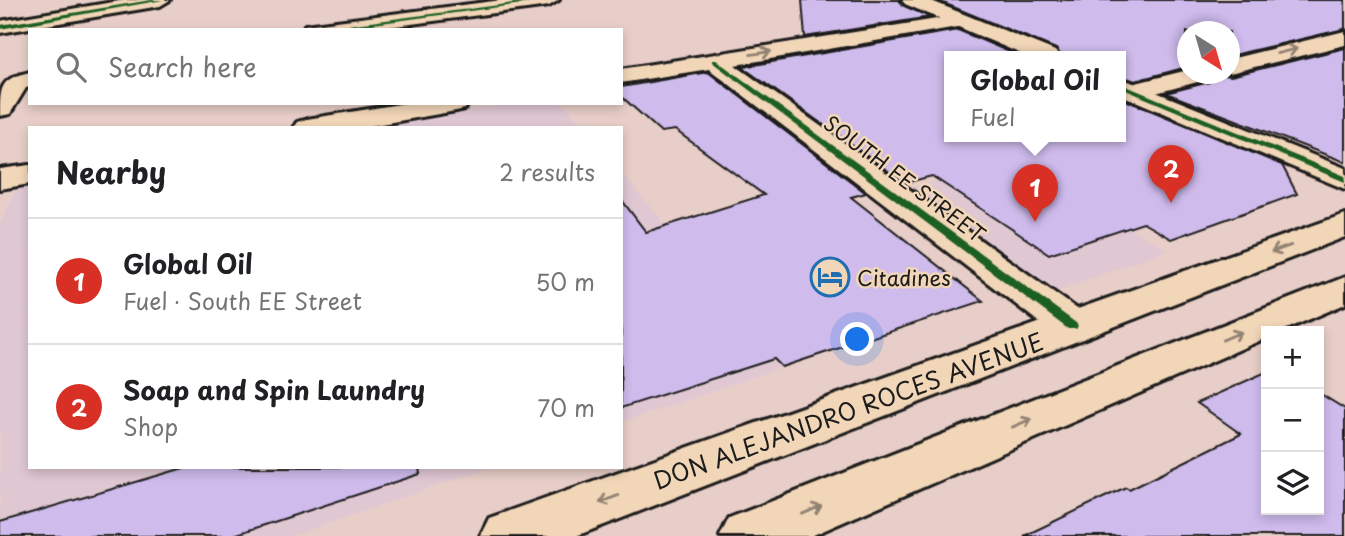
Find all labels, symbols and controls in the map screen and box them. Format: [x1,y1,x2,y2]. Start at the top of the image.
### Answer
north arrow [1177,21,1240,84]
search box [28,28,623,105]
one-way arrow [1275,44,1298,57]
one-way arrow [749,46,772,59]
text: Search here [108,47,257,86]
icon: search [52,48,90,86]
popup [944,51,1126,142]
text: Global Oil [970,60,1100,99]
text: Fuel [970,99,1015,134]
street label: SOUTH EE STREET [818,107,993,250]
pin: 2 [1148,145,1194,203]
text: Nearby [56,149,166,194]
text: 2 results [499,154,595,189]
pin: 1 [1012,164,1058,222]
one-way arrow [1271,243,1292,256]
text: Global Oil [123,244,253,283]
hotel icon: Citadines [809,256,851,298]
place label: Citadines [857,261,951,293]
text: 1 [74,264,85,299]
text: 50 m [535,264,595,299]
text: Fuel · South EE Street [123,283,362,318]
street label: DON ALEJANDRO ROCES AVENUE [648,322,1048,498]
your location [840,322,874,356]
map controls [1261,326,1324,515]
button: + [1261,326,1324,389]
one-way arrow [1221,328,1243,341]
text: Soap and Spin Laundry [123,370,425,409]
button: − [1261,389,1324,452]
text: 2 [71,390,87,425]
text: 70 m [537,390,595,425]
text: Shop [123,409,178,444]
one-way arrow [1011,415,1033,428]
button: layers [1261,452,1324,515]
one-way arrow [598,494,620,506]
one-way arrow [801,503,822,516]

